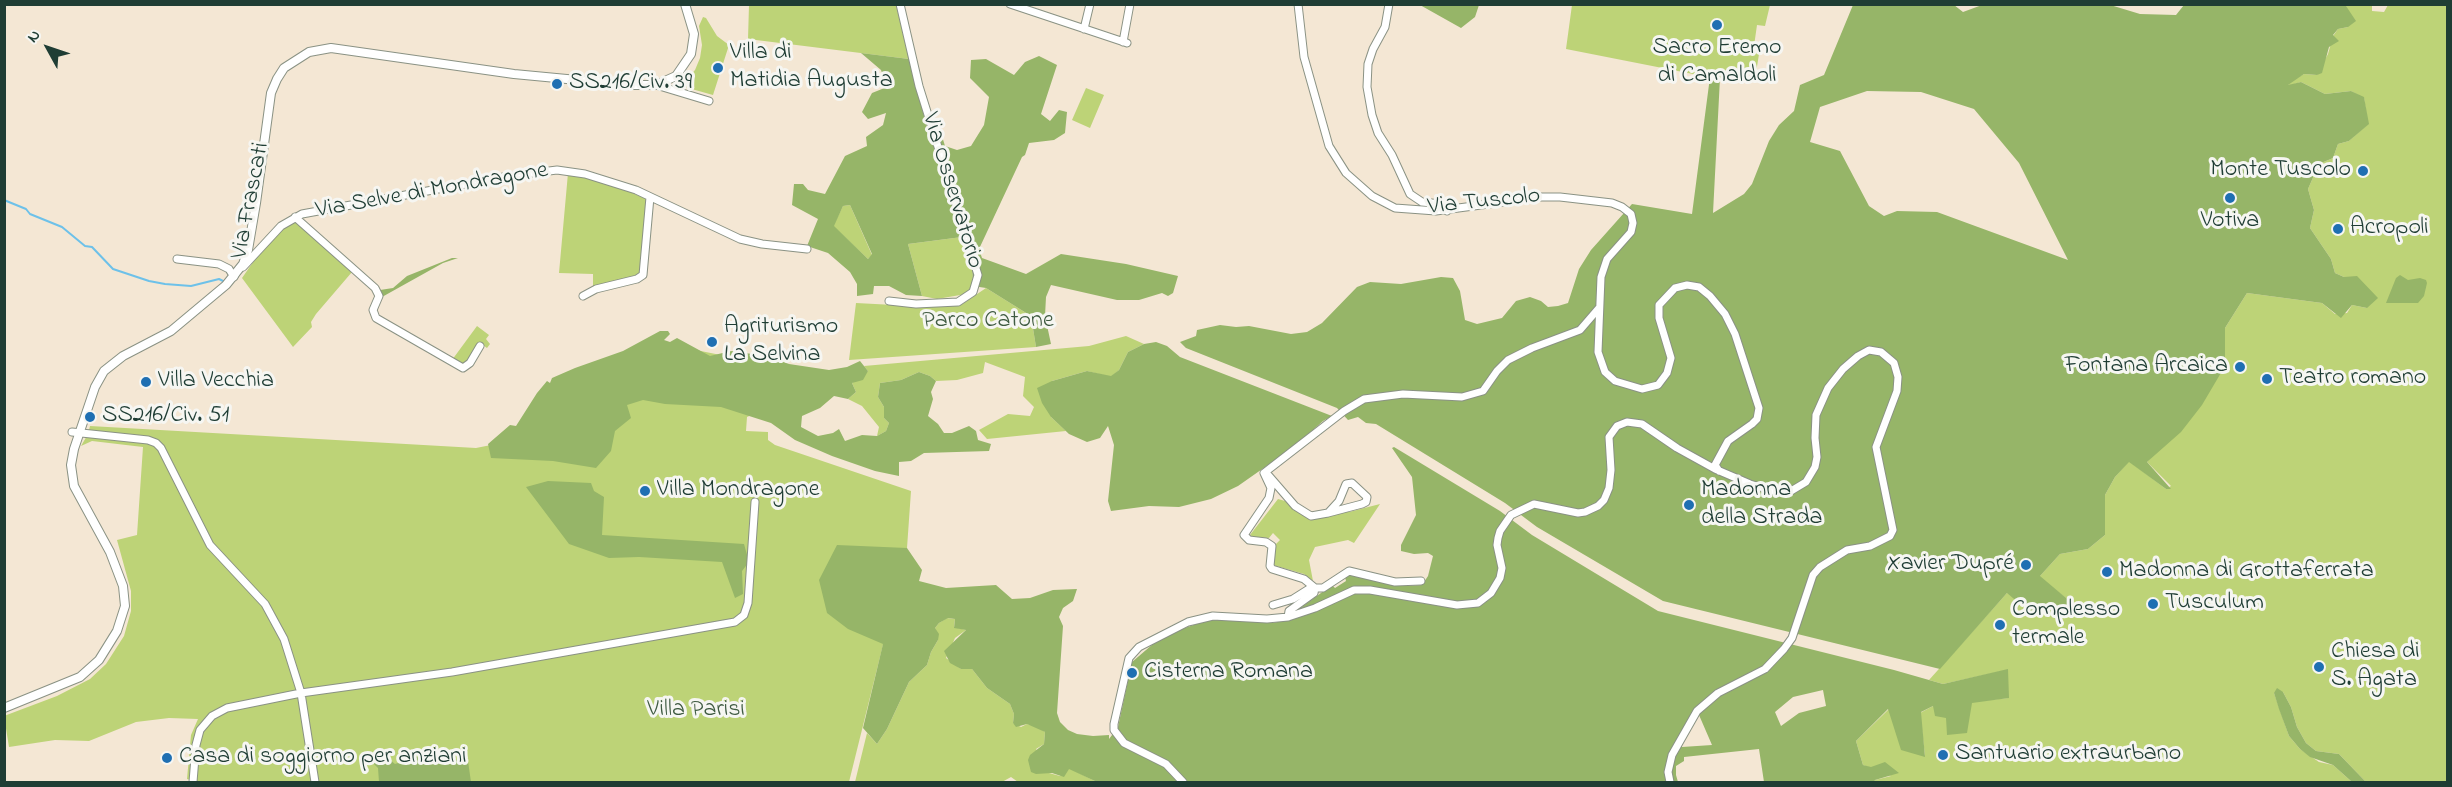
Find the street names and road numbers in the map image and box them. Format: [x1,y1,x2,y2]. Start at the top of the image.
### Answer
street label: Via Osservatorio [914,110,988,272]
street label: Via Frascati [227,140,277,262]
street label: Via Selve di Mondragone [314,157,550,227]
street label: Via Tuscolo [1426,183,1542,223]

